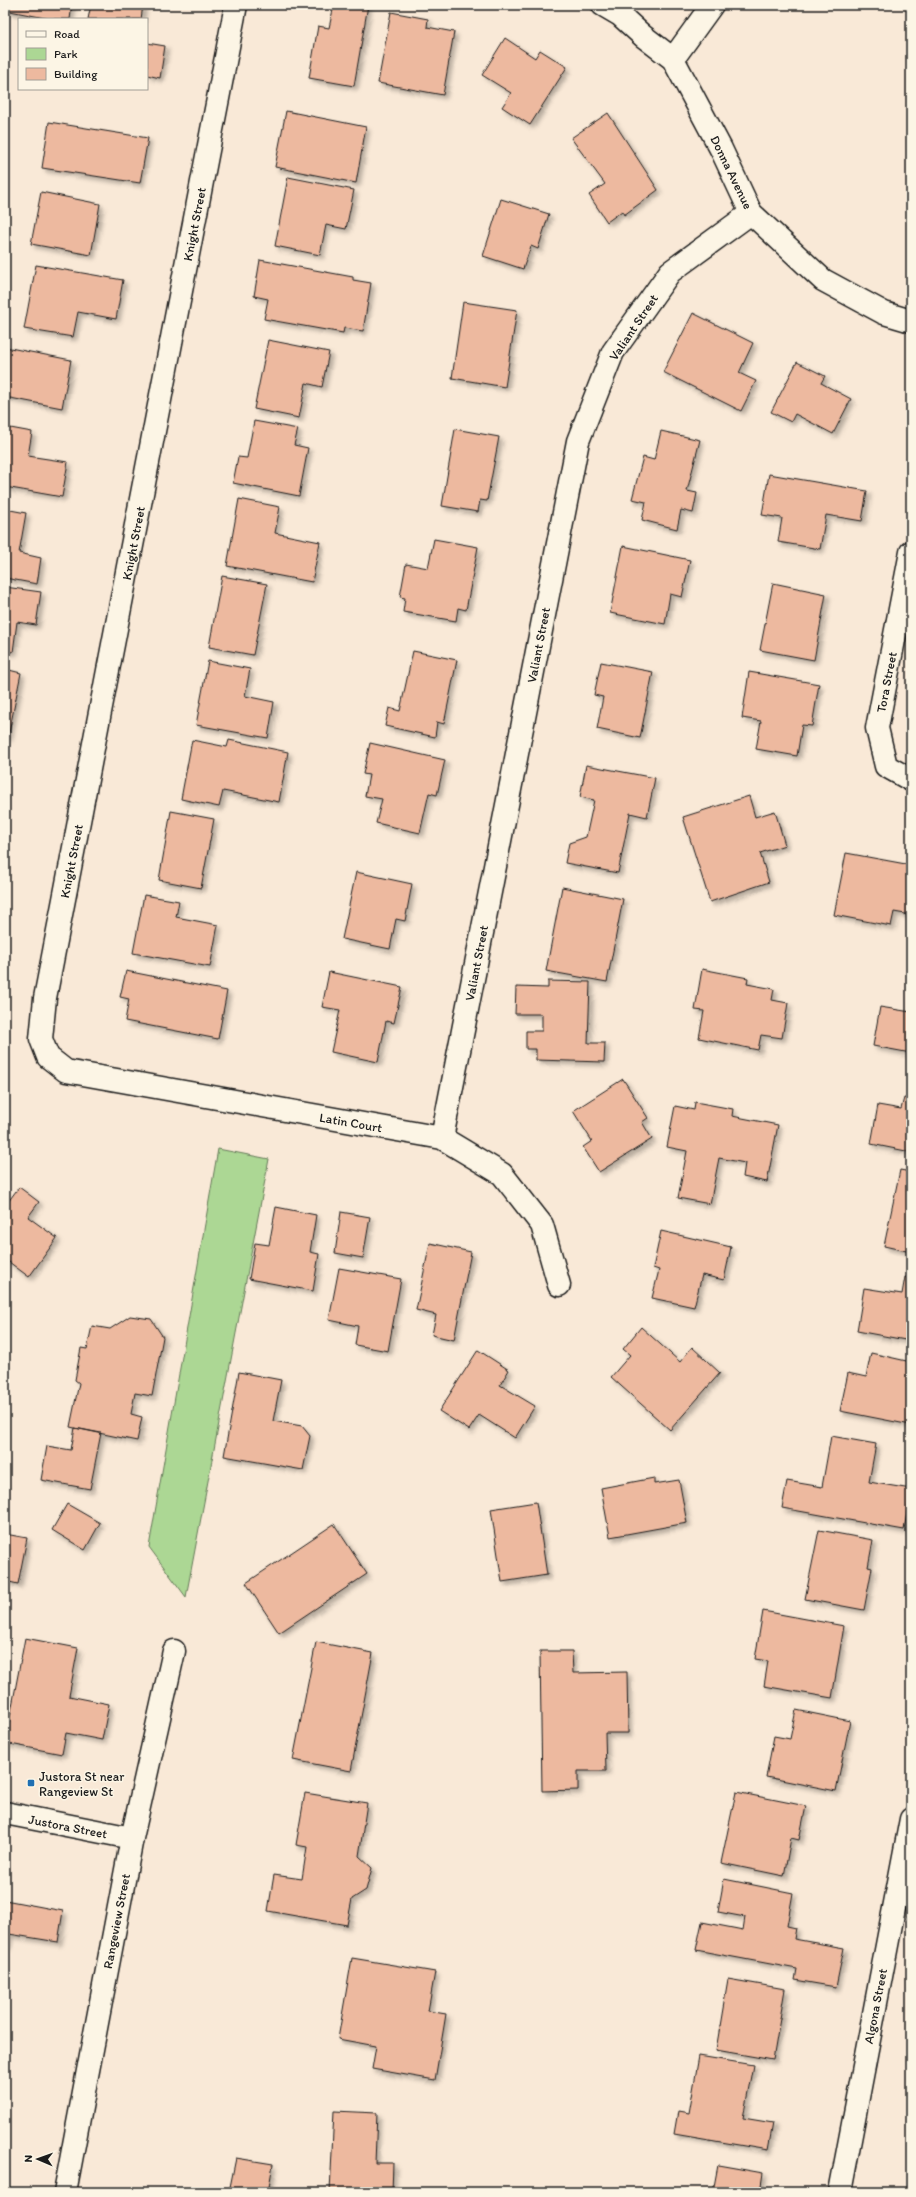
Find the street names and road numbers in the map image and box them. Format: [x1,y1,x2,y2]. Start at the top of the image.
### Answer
street label: Donna Avenue [707,133,756,212]
street label: Knight Street [180,186,209,262]
street label: Valiant Street [606,291,661,363]
street label: Knight Street [119,505,148,581]
street label: Valiant Street [524,606,553,684]
street label: Tora Street [873,650,900,714]
street label: Knight Street [57,823,86,899]
street label: Valiant Street [462,924,491,1002]
street label: Latin Court [318,1110,384,1135]
street label: Justora Street [27,1812,109,1841]
street label: Rangeview Street [100,1872,133,1970]
street label: Algona Street [861,1967,890,2045]

